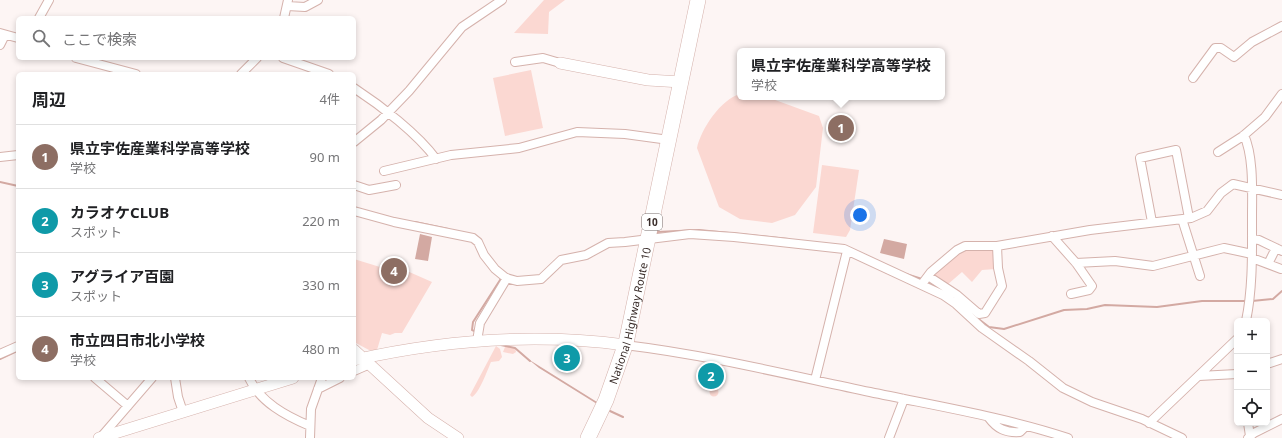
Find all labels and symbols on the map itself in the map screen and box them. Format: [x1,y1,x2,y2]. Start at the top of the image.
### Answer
pin: 1 [828,113,854,143]
your location [850,205,870,225]
road number: 10 [642,214,662,230]
street label: National Highway Route 10 [605,246,653,386]
pin: 4 [381,256,407,286]
pin: 3 [554,343,580,373]
pin: 2 [698,361,724,391]

